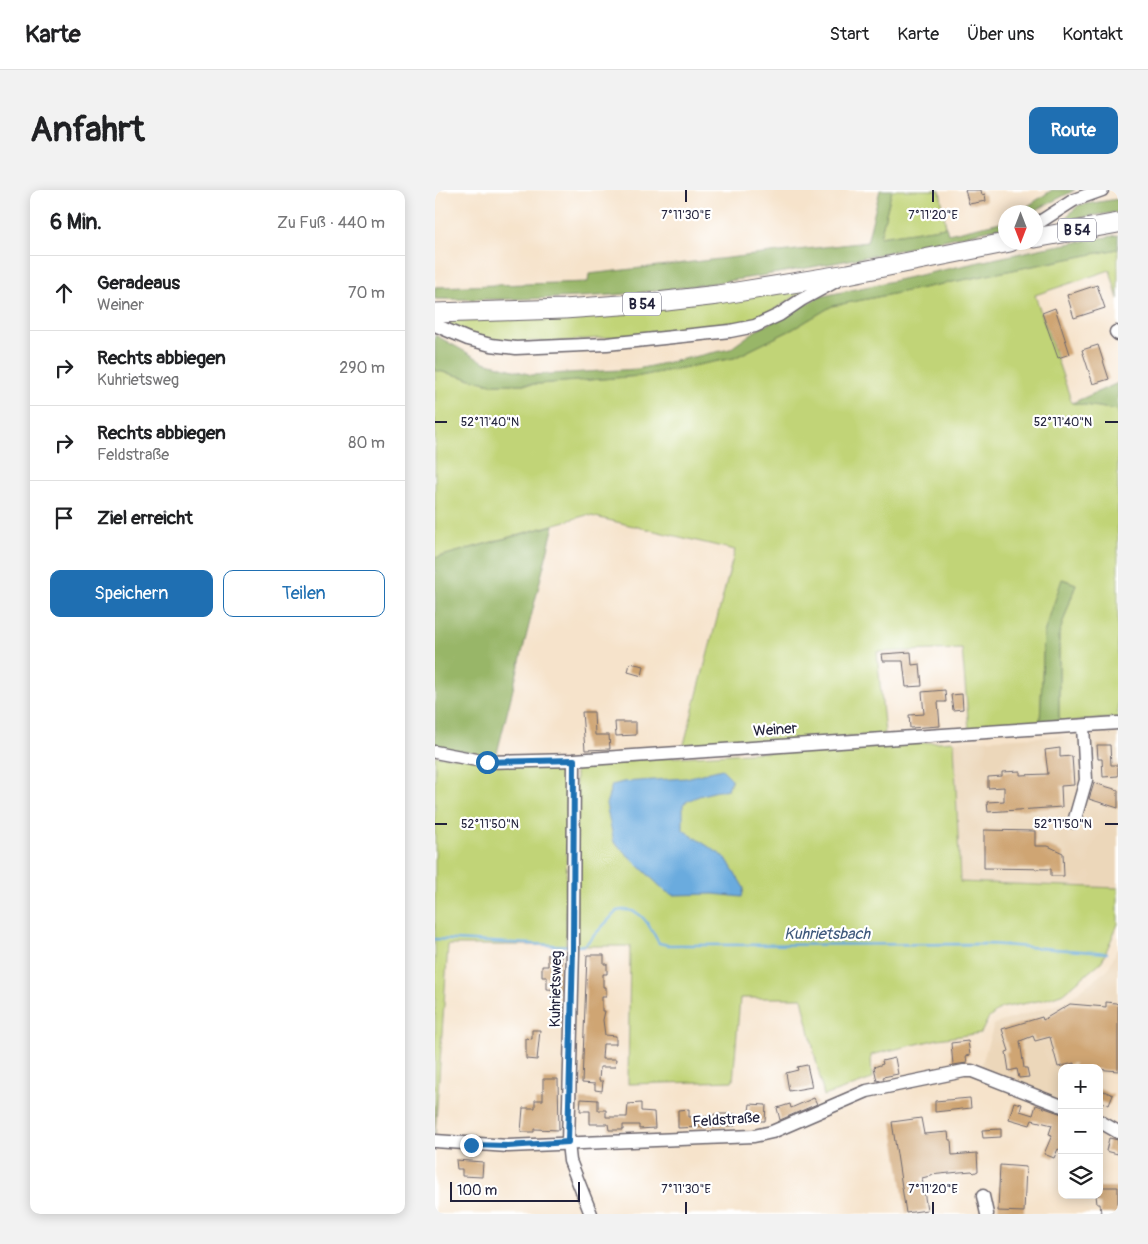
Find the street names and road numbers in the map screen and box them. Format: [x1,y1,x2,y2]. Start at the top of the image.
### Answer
road number: B 54 [1058,218,1096,242]
road number: B 54 [623,292,661,316]
street label: Weiner [752,719,798,741]
street label: Kuhrietsweg [546,950,566,1028]
street label: Feldstraße [692,1108,761,1132]

